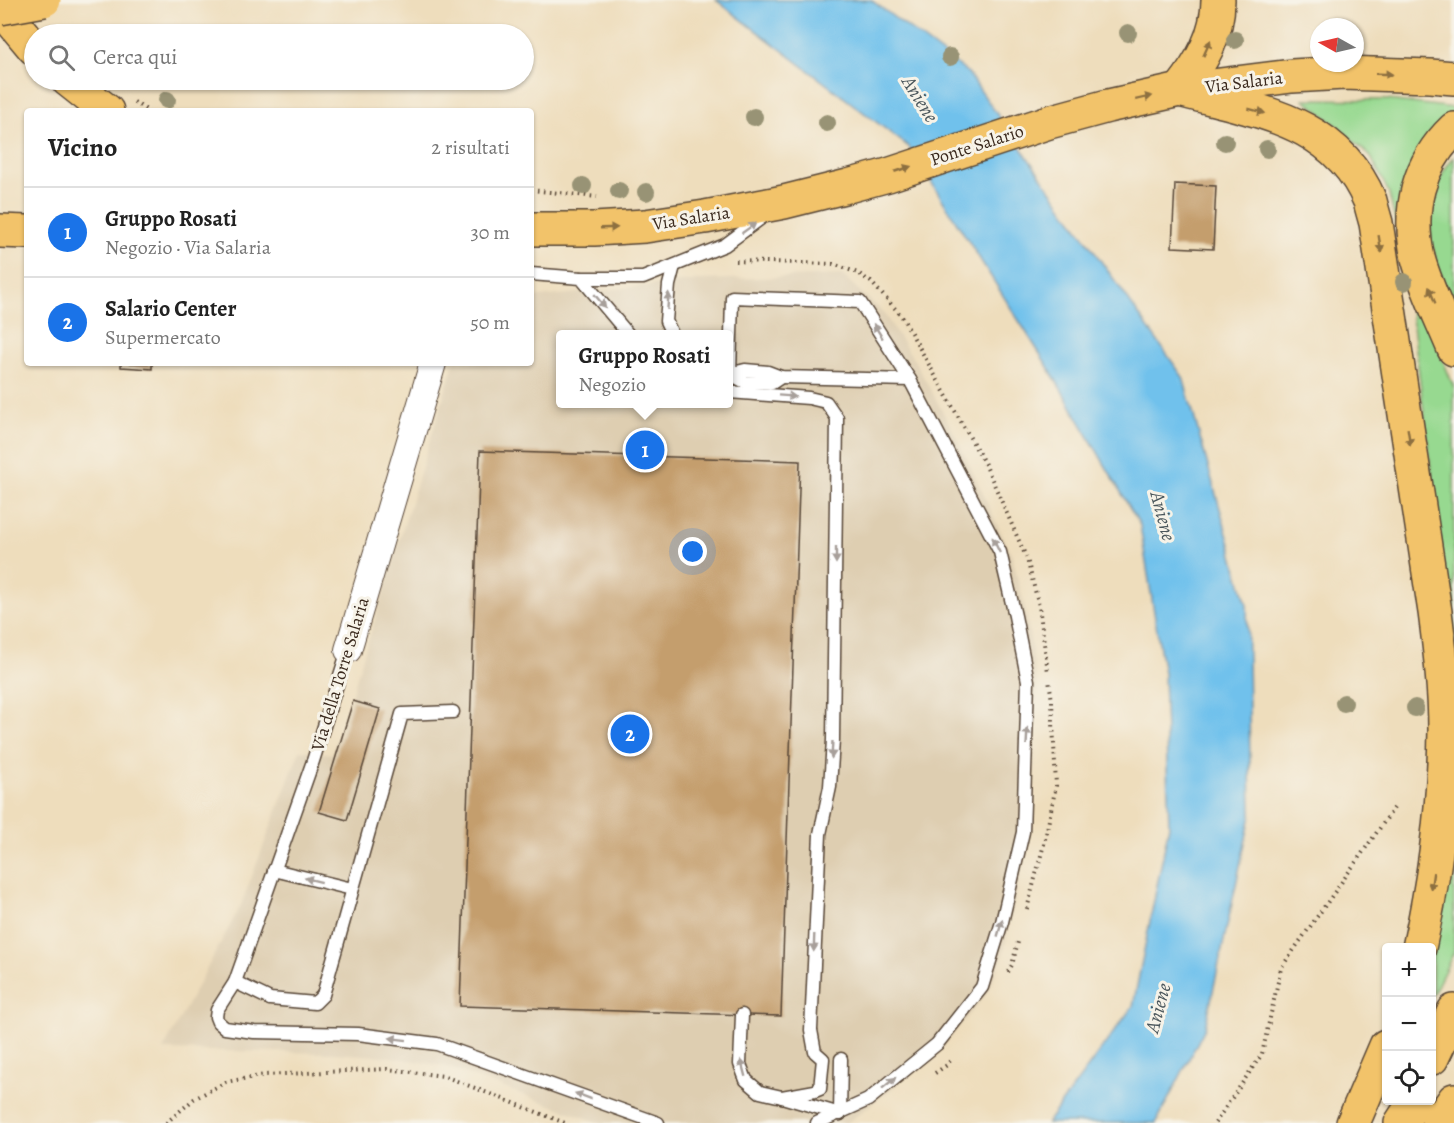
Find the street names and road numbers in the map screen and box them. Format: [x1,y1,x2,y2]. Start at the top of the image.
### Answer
street label: Via Salaria [1203,65,1285,99]
street label: Ponte Salario [927,119,1027,171]
street label: Via Salaria [650,200,732,236]
street label: Via della Torre Salaria [305,594,375,755]

